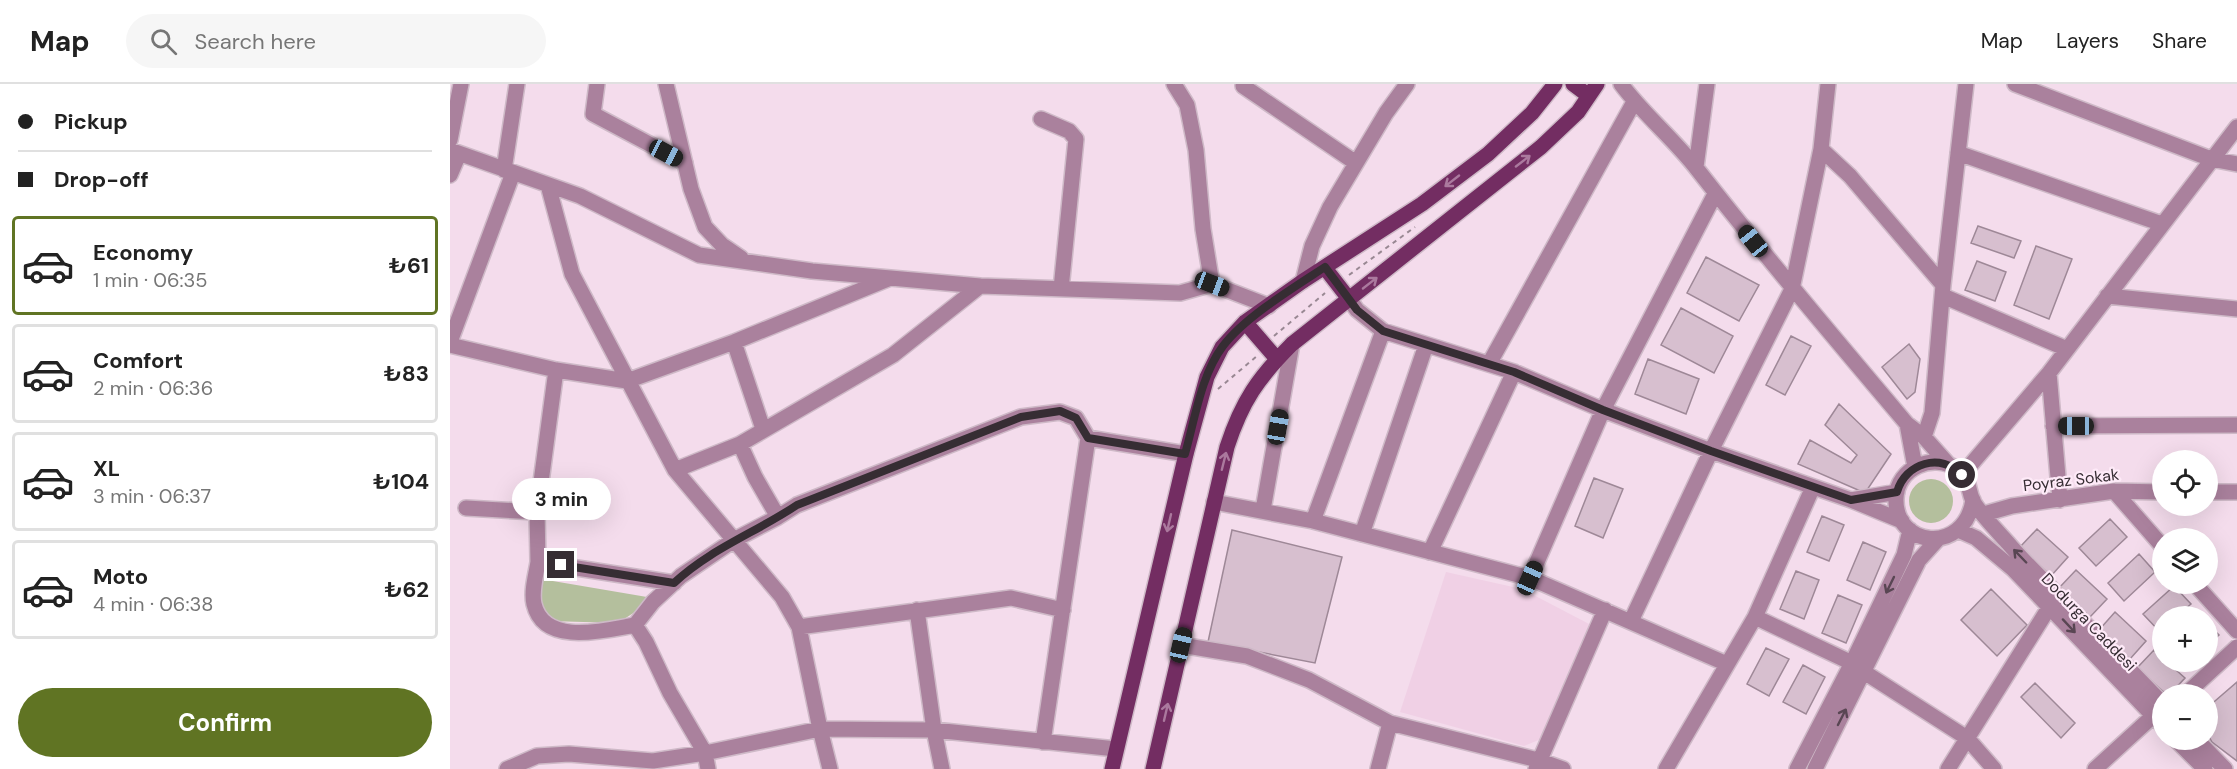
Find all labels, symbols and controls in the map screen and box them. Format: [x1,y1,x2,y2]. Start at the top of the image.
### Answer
search box [126,14,546,68]
text: Map [30,23,90,60]
icon: search [147,25,180,58]
text: Search here [195,27,316,56]
text: Map [1981,27,2023,55]
text: Layers [2056,27,2119,55]
text: Share [2152,27,2207,55]
text: Pickup [54,107,128,136]
car [646,137,686,169]
one-way arrow [1515,155,1531,168]
text: Drop-off [54,165,149,194]
one-way arrow [1444,175,1460,188]
car [1735,221,1771,261]
text: Economy [93,238,193,267]
icon: car [21,239,75,293]
text: ₺61 [389,251,429,280]
text: 1 min · 06:35 [93,267,208,293]
car [1192,269,1232,299]
one-way arrow [1362,276,1378,289]
text: Comfort [93,346,183,375]
icon: car [21,347,75,401]
text: ₺83 [384,359,429,388]
text: 2 min · 06:36 [93,375,213,401]
car [1266,408,1290,446]
car [2058,417,2094,435]
map controls [2152,450,2218,750]
button: locate [2152,450,2218,516]
one-way arrow [1218,451,1230,470]
text: XL [93,454,120,483]
icon: car [21,455,75,509]
route start [1948,461,1975,488]
street label: Poyraz Sokak [2022,464,2120,496]
text: ₺104 [373,467,429,496]
callout: 3 min [512,478,610,520]
text: 3 min · 06:37 [93,483,211,509]
text: 3 min [535,486,588,512]
one-way arrow [1163,513,1175,532]
button: layers [2152,528,2218,594]
one-way arrow [2013,548,2027,563]
route end [547,551,574,578]
car [1514,558,1546,598]
text: Moto [93,562,148,591]
icon: car [21,563,75,617]
street label: Dodurga Caddesi [2037,568,2141,676]
text: ₺62 [384,575,429,604]
one-way arrow [1883,575,1895,593]
text: 4 min · 06:38 [93,591,213,617]
button: + [2152,606,2218,672]
one-way arrow [2061,619,2076,634]
car [1168,625,1194,665]
button: − [2152,684,2218,750]
button: Confirm [18,688,432,757]
one-way arrow [1161,703,1172,722]
one-way arrow [1837,708,1848,726]

